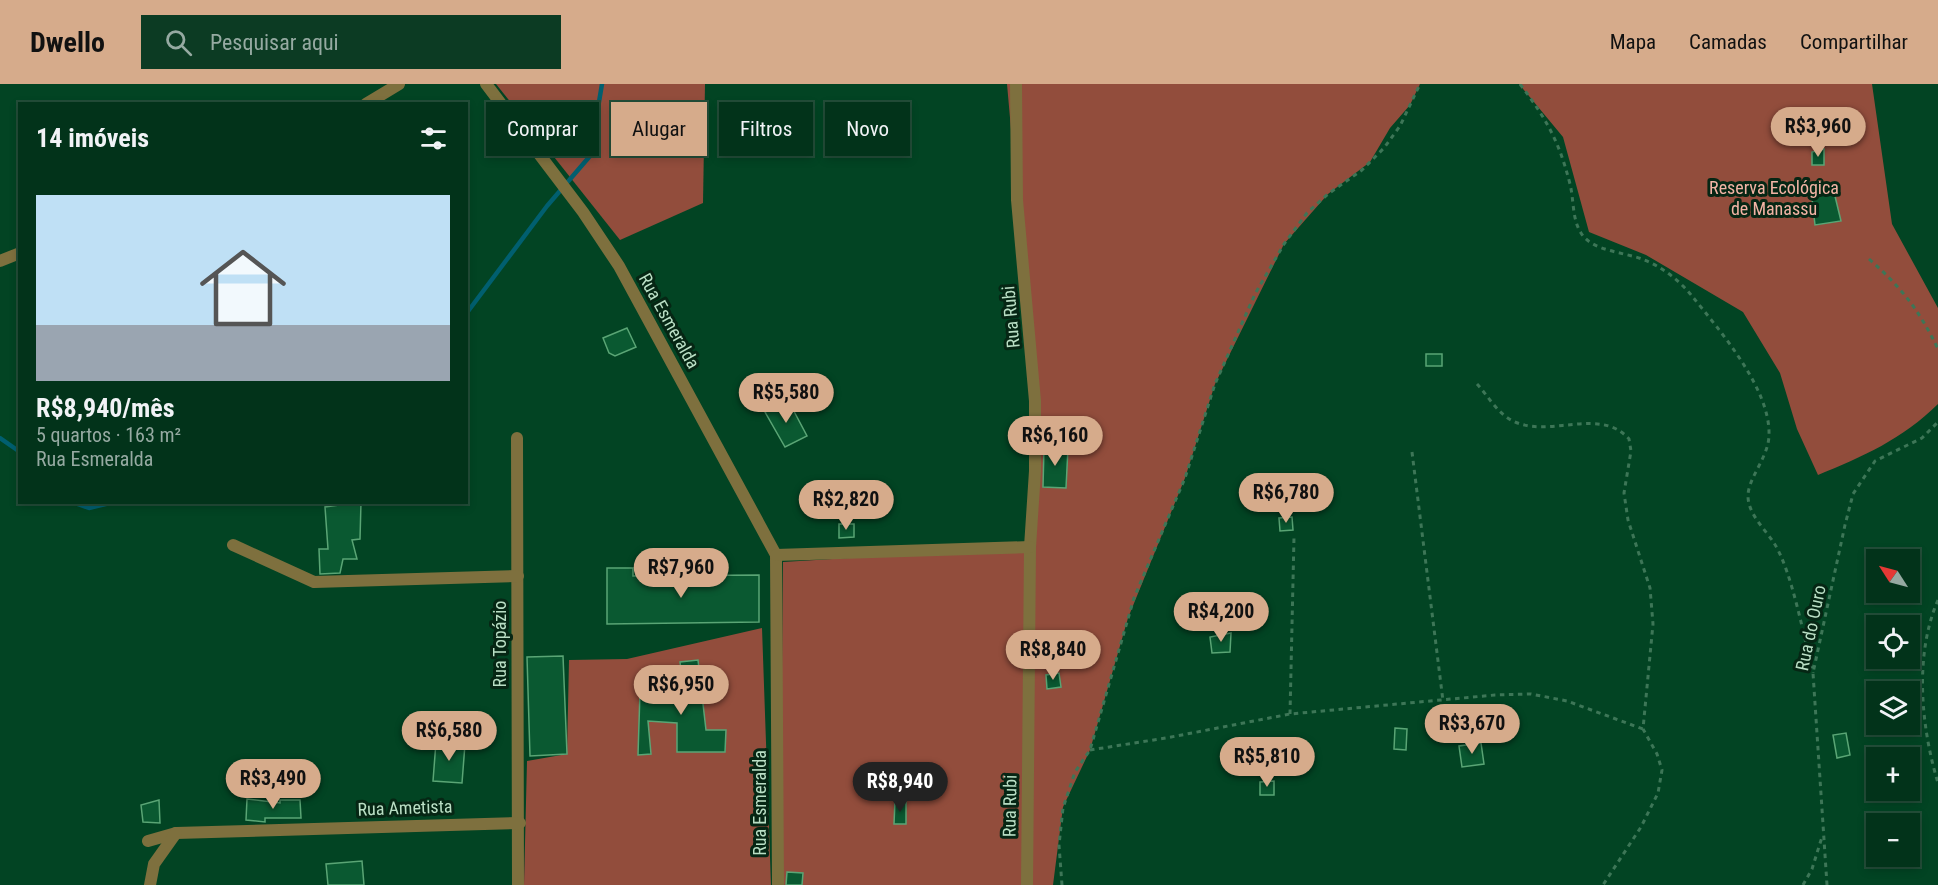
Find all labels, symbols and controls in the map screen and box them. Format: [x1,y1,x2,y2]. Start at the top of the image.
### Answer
search box [141,15,561,69]
text: Dwello [30,26,105,59]
icon: search [162,26,195,59]
text: Pesquisar aqui [210,30,339,55]
text: Mapa [1610,30,1656,54]
text: Camadas [1689,30,1767,54]
text: Compartilhar [1800,30,1908,54]
chip: Comprar [486,102,599,156]
chip: Alugar [611,102,707,156]
chip: Filtros [719,102,813,156]
chip: Novo [825,102,910,156]
pin: R$3,960 [1763,107,1873,158]
text: R$3,960 [1785,114,1851,138]
icon: filters [417,122,450,155]
text: 14 imóveis [36,123,149,153]
park label: Reserva Ecológica de Manassu [1709,177,1839,219]
icon: home [189,234,297,342]
street label: Rua Esmeralda [635,269,704,372]
street label: Rua Rubi [997,285,1024,349]
pin: R$5,580 [731,373,841,424]
text: R$5,580 [753,380,819,404]
text: R$8,940/mês [36,393,175,423]
pin: R$6,160 [1000,416,1110,467]
text: 5 quartos · 163 m² [36,423,181,447]
text: R$6,160 [1022,423,1088,447]
text: Rua Esmeralda [36,447,153,471]
pin: R$6,780 [1231,473,1341,524]
pin: R$2,820 [791,480,901,531]
text: R$6,780 [1253,480,1319,504]
text: R$2,820 [813,487,879,511]
pin: R$7,960 [626,548,736,599]
north arrow [1866,549,1920,603]
map controls [1866,549,1920,867]
text: R$7,960 [648,555,714,579]
street label: Rua do Ouro [1791,583,1830,673]
pin: R$4,200 [1166,592,1276,643]
text: R$4,200 [1188,599,1254,623]
street label: Rua Topázio [489,601,510,687]
button: locate [1866,615,1920,669]
pin: R$8,840 [998,630,1108,681]
text: R$8,840 [1020,637,1086,661]
pin: R$6,950 [626,665,736,716]
text: R$6,950 [648,672,714,696]
button: layers [1866,681,1920,735]
pin: R$3,670 [1417,704,1527,755]
pin: R$6,580 [394,711,504,762]
text: R$3,670 [1439,711,1505,735]
text: R$6,580 [416,718,482,742]
pin: R$5,810 [1212,737,1322,788]
text: R$5,810 [1234,744,1300,768]
button: + [1866,747,1920,801]
street label: Rua Esmeralda [749,750,770,856]
pin: R$3,490 [218,759,328,810]
pin: R$8,940 [845,762,955,813]
text: R$3,490 [240,766,306,790]
text: R$8,940 [867,769,933,793]
street label: Rua Rubi [998,775,1021,837]
street label: Rua Ametista [357,795,453,820]
button: − [1866,813,1920,867]

